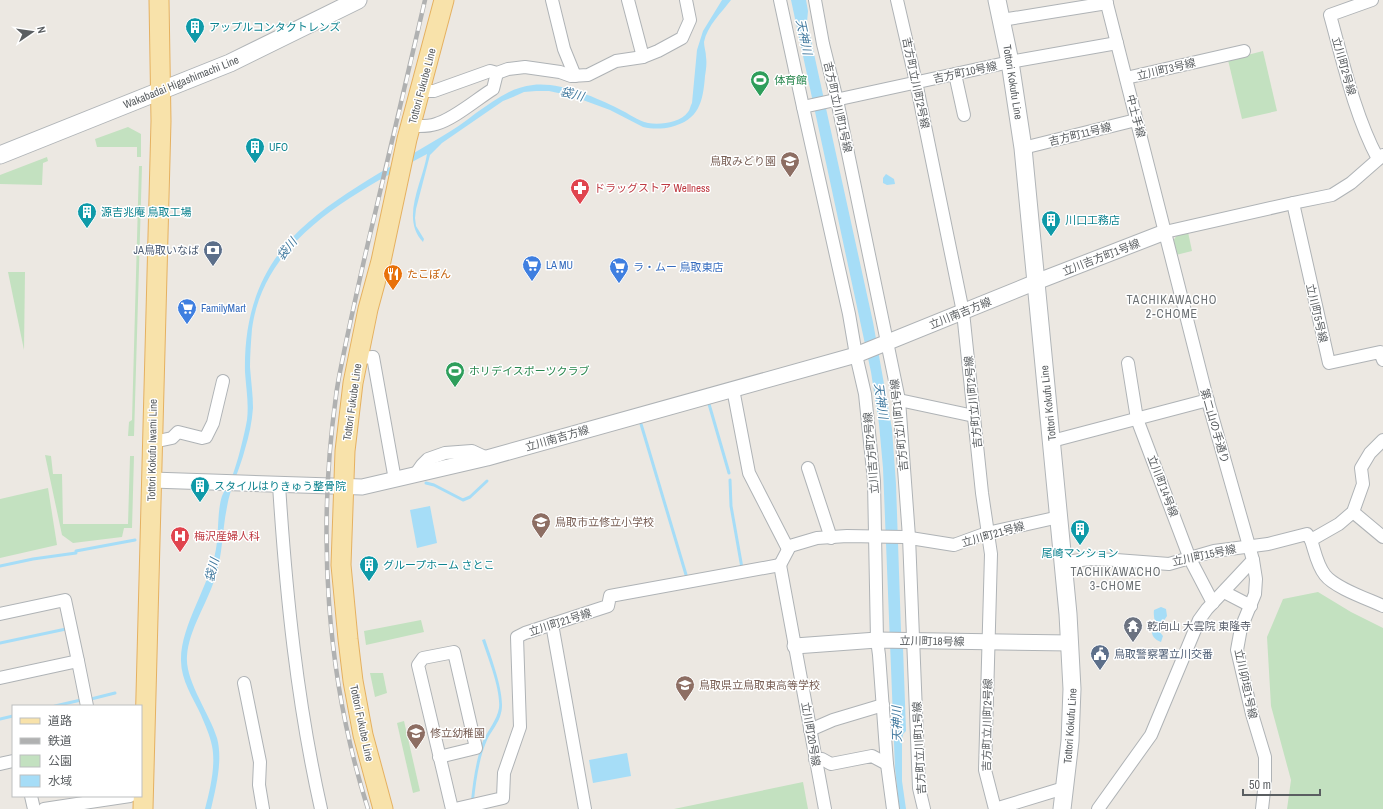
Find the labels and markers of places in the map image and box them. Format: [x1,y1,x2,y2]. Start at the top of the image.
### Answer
building icon: アップルコンタクトレンズ [184,16,206,44]
place label: アップルコンタクトレンズ [209,20,341,34]
sports icon: 体育館 [749,69,771,97]
place label: 体育館 [774,73,807,87]
building icon: UFO [244,136,266,164]
place label: UFO [269,140,288,154]
school or university icon: 鳥取みどり園 [779,150,801,178]
place label: 鳥取みどり園 [710,154,776,168]
pharmacy icon: ドラッグストア Wellness [569,177,591,205]
place label: ドラッグストア Wellness [594,181,710,195]
building icon: 源吉兆庵 鳥取工場 [76,201,98,229]
place label: 源吉兆庵 鳥取工場 [101,205,192,219]
building icon: 川口工務店 [1040,209,1062,237]
place label: 川口工務店 [1065,213,1120,227]
bank icon: JA鳥取いなば [202,239,224,267]
place label: JA鳥取いなば [133,243,199,257]
supermarket icon: LA MU [521,254,543,282]
supermarket icon: ラ・ムー 鳥取東店 [608,256,630,284]
place label: LA MU [546,258,573,272]
place label: ラ・ムー 鳥取東店 [633,260,724,274]
restaurant icon: たこぽん [382,263,404,291]
place label: たこぽん [407,267,451,281]
supermarket icon: FamilyMart [176,297,198,325]
place label: FamilyMart [201,301,246,315]
sports icon: ホリデイスポーツクラブ [444,360,466,388]
place label: ホリデイスポーツクラブ [469,364,589,378]
building icon: スタイルはりきゅう整骨院 [189,475,211,503]
place label: スタイルはりきゅう整骨院 [214,479,346,493]
school or university icon: 鳥取市立修立小学校 [530,511,552,539]
place label: 鳥取市立修立小学校 [555,515,654,529]
building icon: 尾崎マンション [1069,518,1091,546]
hospital icon: 梅沢産婦人科 [169,525,191,553]
place label: 梅沢産婦人科 [194,529,260,543]
place label: 尾崎マンション [1042,546,1119,560]
building icon: グループホーム さとこ [358,554,380,582]
place label: グループホーム さとこ [383,558,495,572]
temple icon: 乾向山 大雲院 東隆寺 [1122,615,1144,643]
place label: 乾向山 大雲院 東隆寺 [1147,619,1251,633]
public building icon: 鳥取警察署立川交番 [1089,643,1111,671]
place label: 鳥取警察署立川交番 [1114,647,1213,661]
school or university icon: 鳥取県立鳥取東高等学校 [674,674,696,702]
place label: 鳥取県立鳥取東高等学校 [699,678,820,692]
school or university icon: 修立幼稚園 [405,722,427,750]
place label: 修立幼稚園 [430,726,485,740]

